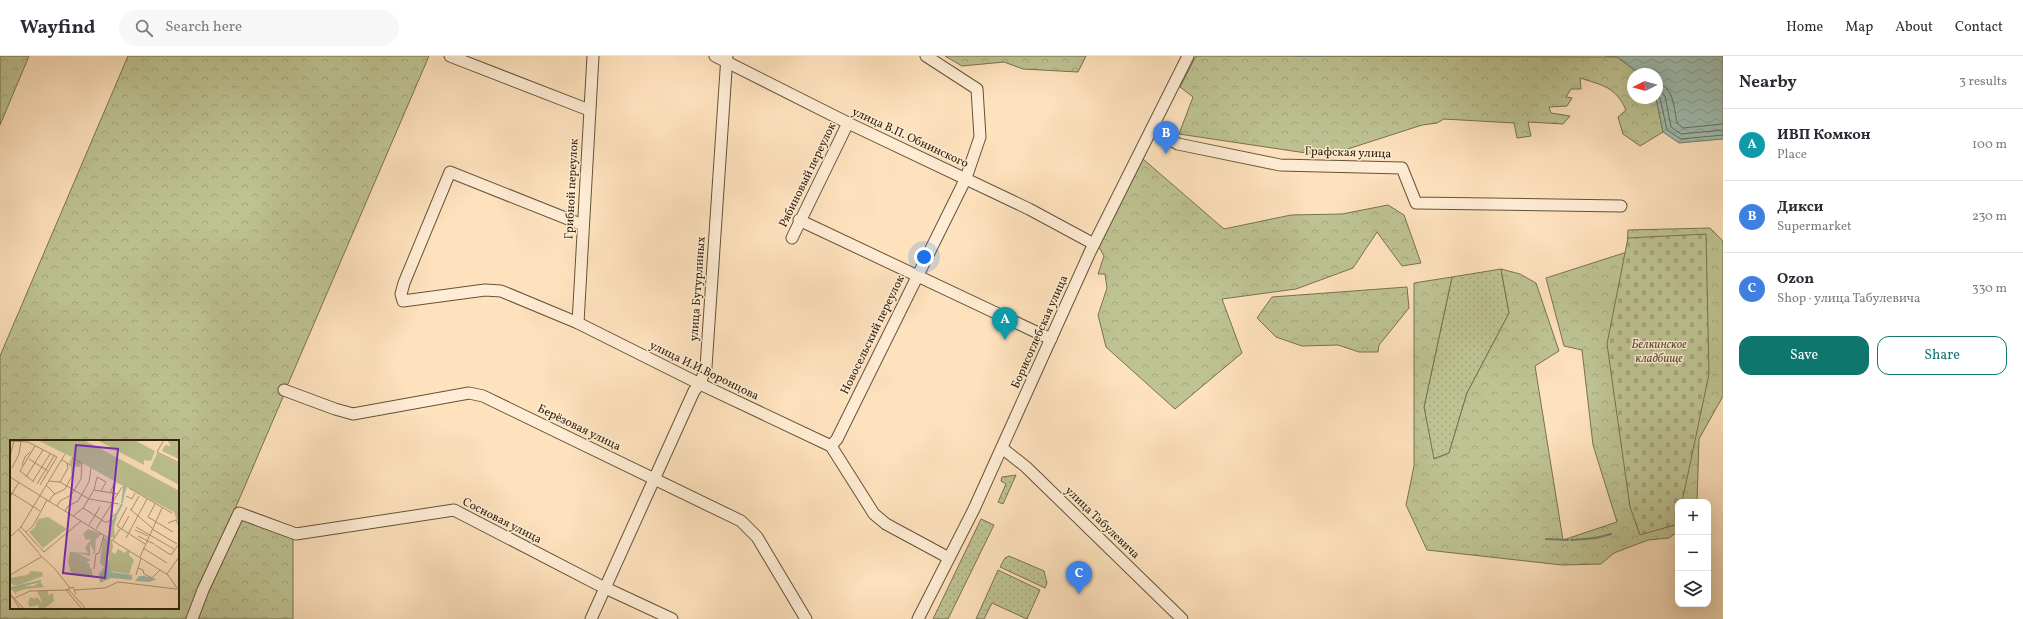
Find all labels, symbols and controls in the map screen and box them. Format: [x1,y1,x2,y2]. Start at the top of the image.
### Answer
search box [119,10,399,46]
text: Wayfind [20,15,95,41]
icon: search [133,17,155,39]
text: Search here [165,17,242,38]
text: Home [1786,18,1823,37]
text: Map [1845,18,1873,37]
text: About [1895,18,1933,37]
text: Contact [1955,18,2003,37]
north arrow [1627,68,1663,104]
text: Nearby [1739,71,1797,94]
text: 3 results [1959,73,2007,91]
street label: улица В.П. Обнинского [849,104,971,172]
street label: Рябиновый переулок [776,119,841,230]
pin: B [1153,121,1179,154]
text: ИВП Комкон [1777,125,1870,146]
text: A [1747,136,1757,154]
text: 100 m [1972,136,2007,154]
street label: Грибной переулок [561,138,583,240]
street label: Графская улица [1304,143,1392,163]
text: Place [1777,146,1807,164]
text: Дикси [1777,197,1823,218]
text: B [1748,208,1756,226]
text: 230 m [1972,208,2007,226]
text: Supermarket [1777,218,1852,236]
street label: улица Бутурлиных [686,236,710,342]
your location [914,247,934,267]
text: Ozon [1777,269,1814,290]
street label: Новосельский переулок [837,272,909,397]
street label: Борисоглебская улица [1008,273,1072,391]
text: C [1748,280,1756,298]
text: 330 m [1972,280,2007,298]
text: Shop · улица Табулевича [1777,290,1920,308]
pin: A [992,307,1018,340]
button: Save [1739,336,1869,375]
button: Share [1877,336,2007,375]
park label: Белкинское кладбище [1631,337,1687,367]
street label: улица И.И.Воронцова [647,338,761,404]
street label: Берёзовая улица [535,401,623,455]
inset map [10,440,179,609]
street label: улица Табулевича [1061,483,1143,563]
street label: Сосновая улица [460,494,544,548]
map controls [1675,499,1711,607]
button: + [1675,499,1711,535]
button: − [1675,535,1711,571]
pin: C [1066,561,1092,594]
button: layers [1675,571,1711,607]

